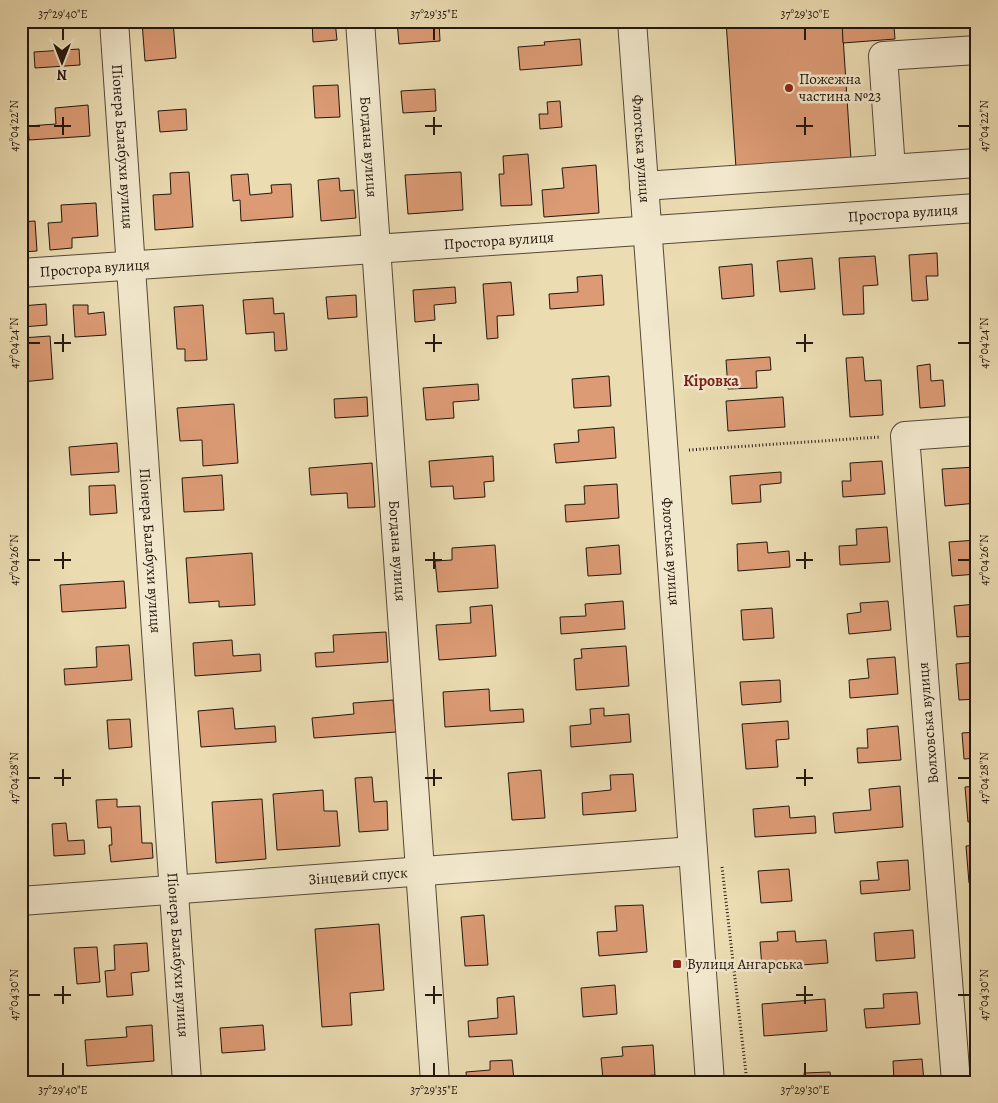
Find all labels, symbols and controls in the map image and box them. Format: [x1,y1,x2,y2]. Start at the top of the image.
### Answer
text: 37°29'40"E [38,6,88,22]
text: 37°29'35"E [410,6,458,22]
text: 37°29'30"E [781,6,829,22]
north arrow [38,38,88,88]
street label: Піонера Балабухи вулиця [107,64,138,230]
text: N [57,65,67,84]
place label: Пожежна частина №23 [799,69,881,106]
marker: Пожежна частина №23 [783,82,795,94]
street label: Флотська вулиця [627,94,655,204]
street label: Богдана вулиця [355,95,382,198]
text: 47°04'22"N [6,100,22,152]
text: 47°04'22"N [976,100,992,152]
street label: Простора вулиця [847,199,959,227]
street label: Простора вулиця [443,227,555,254]
street label: Простора вулиця [39,254,151,282]
text: 47°04'24"N [6,317,22,369]
text: 47°04'24"N [976,317,992,369]
district label: Кіровка [683,370,739,392]
street label: Піонера Балабухи вулиця [135,468,166,634]
street label: Флотська вулиця [657,497,685,606]
street label: Богдана вулиця [384,499,411,602]
text: 47°04'26"N [6,534,22,586]
text: 47°04'26"N [976,534,992,586]
street label: Волховська вулиця [913,661,943,785]
text: 47°04'28"N [6,752,22,804]
text: 47°04'28"N [976,752,992,804]
street label: Зінцевий спуск [308,862,409,890]
street label: Піонера Балабухи вулиця [163,872,194,1038]
place label: Вулиця Ангарська [687,954,803,974]
marker: Вулиця Ангарська [671,958,683,970]
text: 47°04'30"N [6,969,22,1021]
text: 47°04'30"N [976,969,992,1021]
text: 37°29'40"E [38,1082,88,1098]
text: 37°29'35"E [410,1082,458,1098]
text: 37°29'30"E [781,1082,829,1098]

